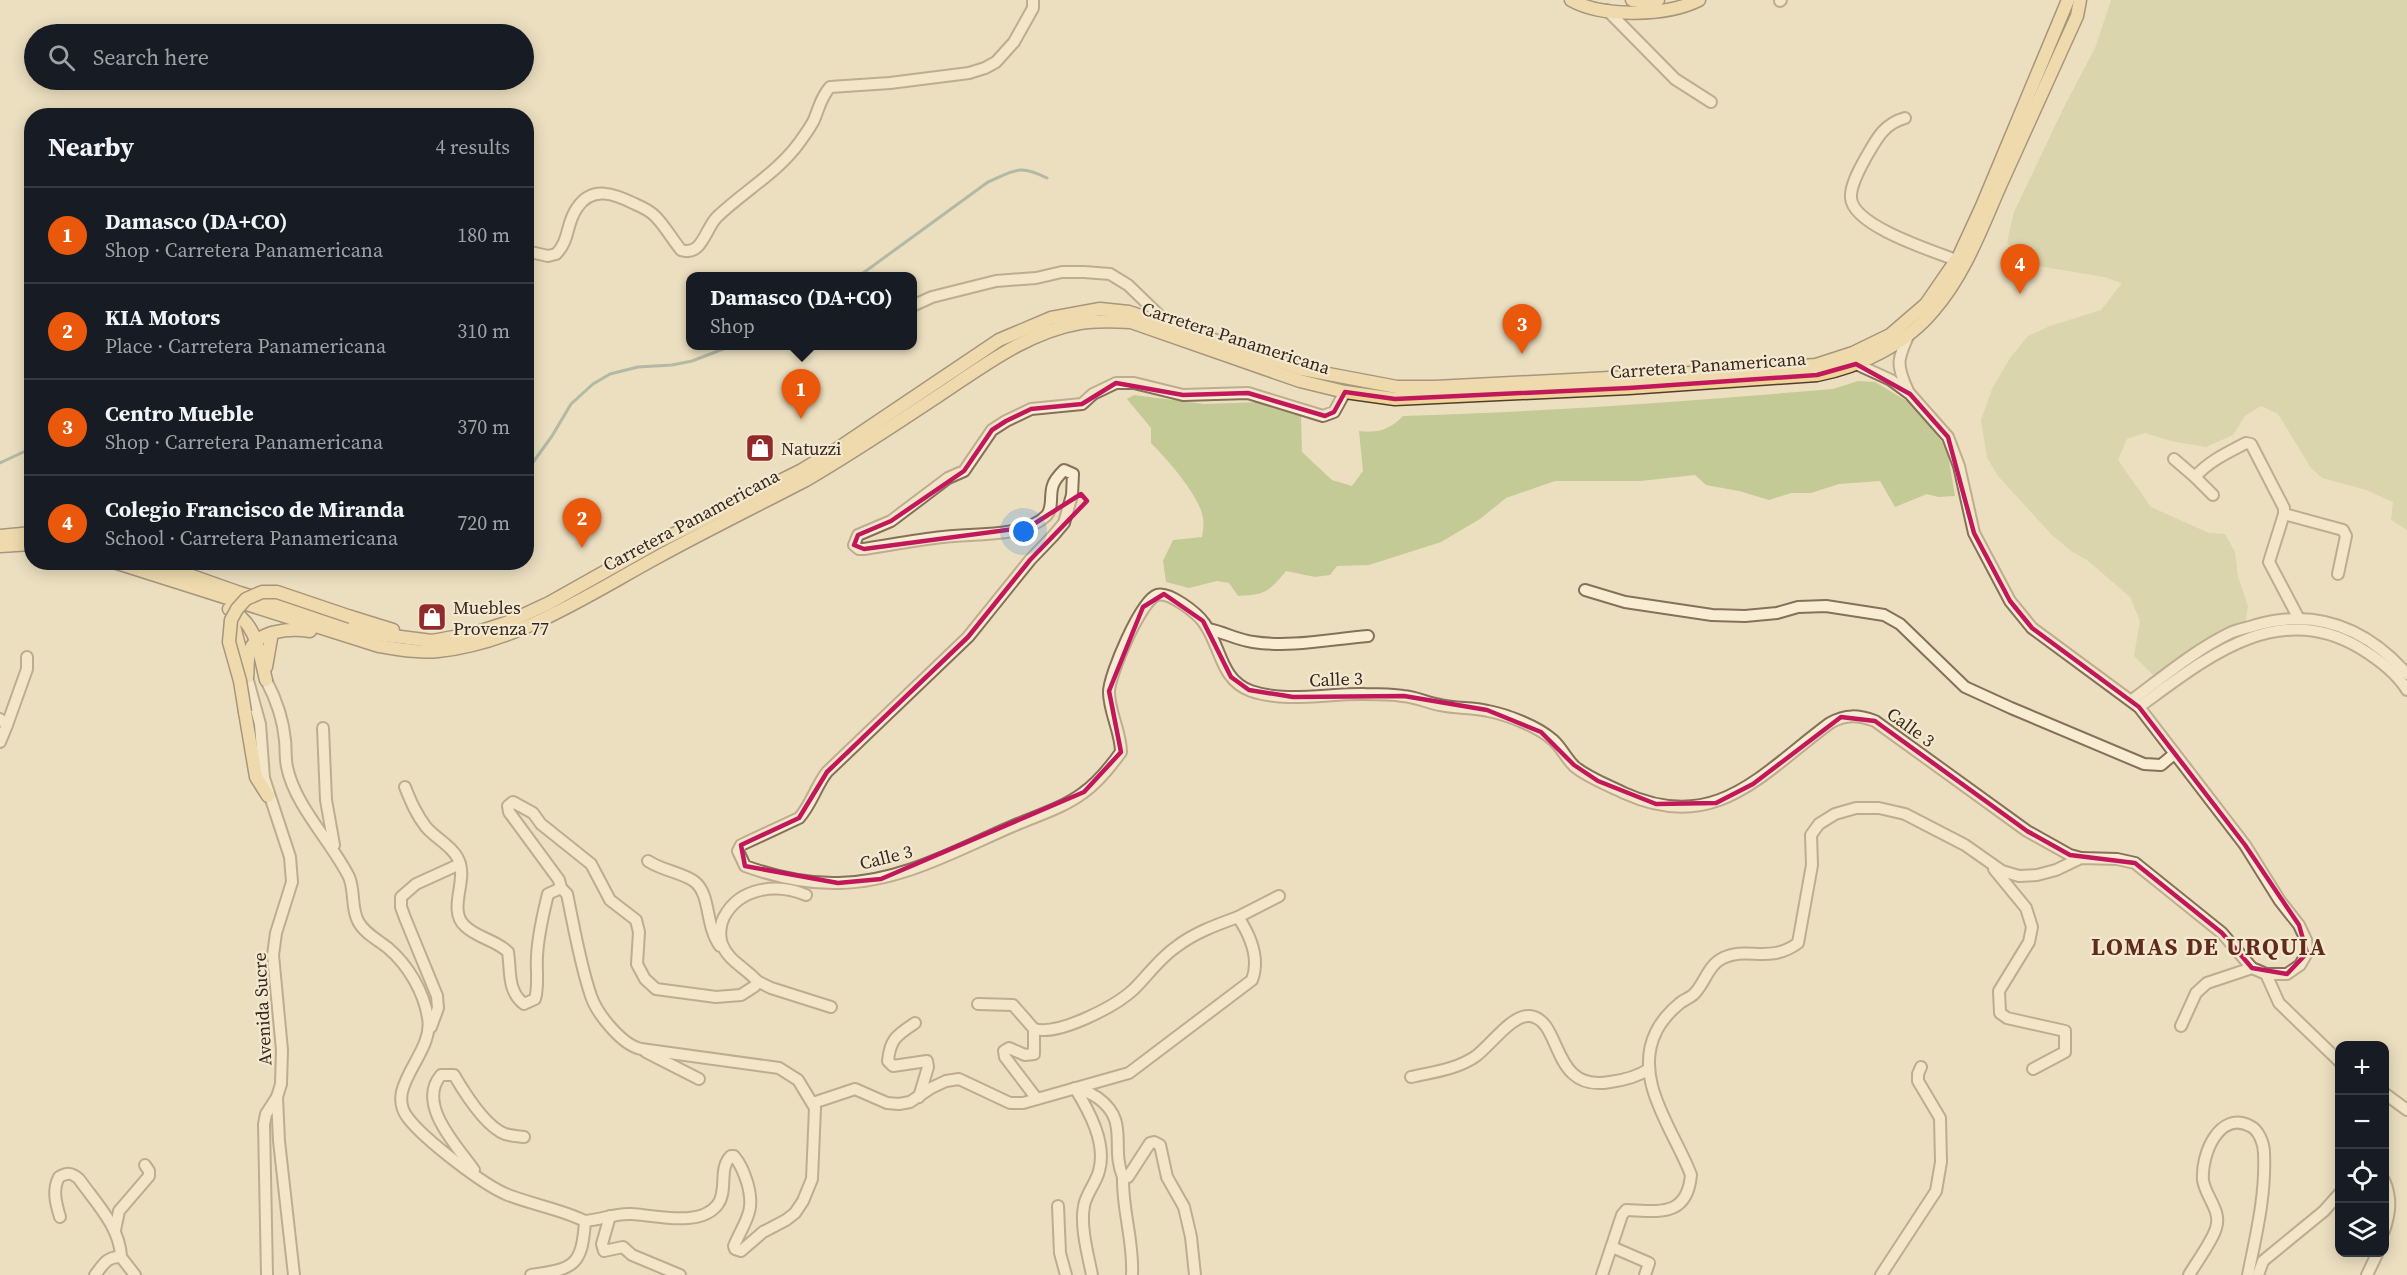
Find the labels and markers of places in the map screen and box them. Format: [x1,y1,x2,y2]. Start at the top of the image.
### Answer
pin: 4 [2000,244,2040,294]
pin: 3 [1502,304,1541,354]
pin: 1 [782,370,820,419]
shop icon: Natuzzi [744,432,776,464]
place label: Natuzzi [781,436,841,461]
pin: 2 [562,498,602,548]
place label: Muebles Provenza 77 [453,595,549,641]
shop icon: Muebles Provenza 77 [416,601,448,633]

